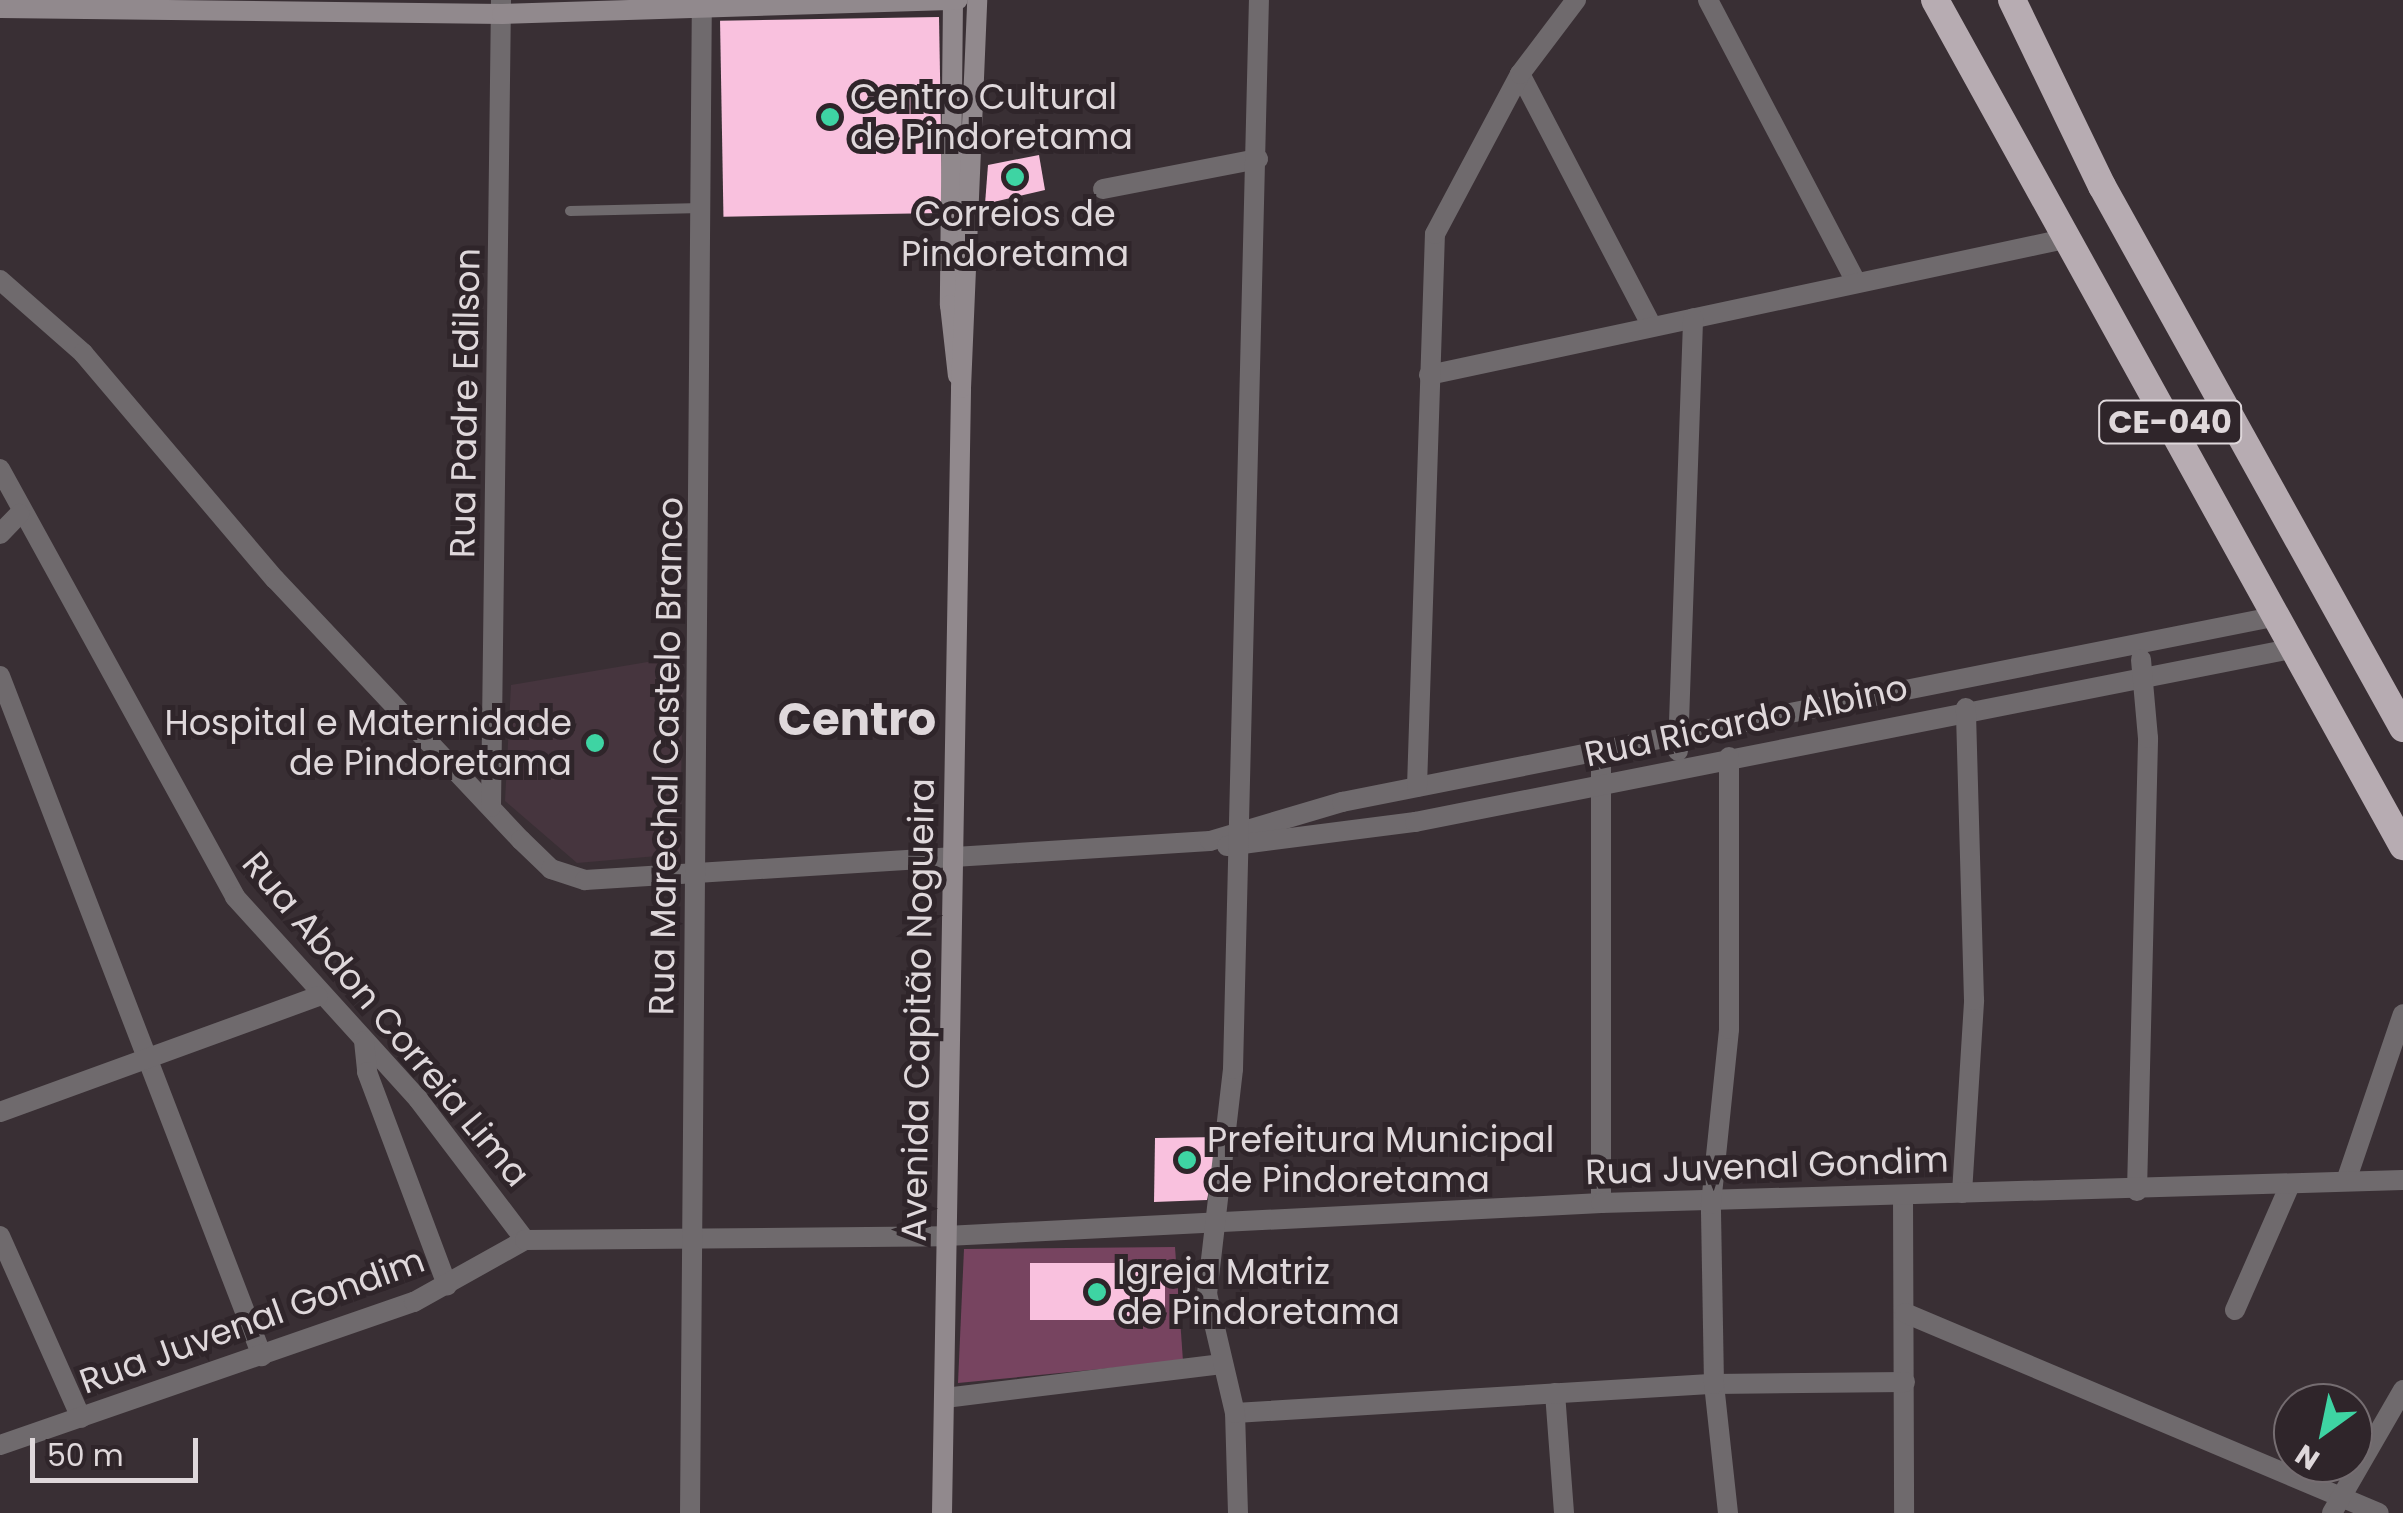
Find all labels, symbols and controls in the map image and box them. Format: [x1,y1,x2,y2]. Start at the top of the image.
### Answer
place label: Centro Cultural de Pindoretama [850,76,1133,158]
marker: Centro Cultural de Pindoretama [819,106,841,128]
marker: Correios de Pindoretama [1004,166,1026,188]
place label: Correios de Pindoretama [901,193,1129,275]
street label: Rua Padre Edilson [441,248,489,558]
road number: CE-040 [2098,395,2242,449]
street label: Rua Marechal Castelo Branco [640,496,692,1016]
street label: Rua Ricardo Albino [1581,666,1911,776]
district label: Centro [778,693,936,747]
place label: Hospital e Maternidade de Pindoretama [164,702,572,784]
marker: Hospital e Maternidade de Pindoretama [582,730,608,756]
street label: Avenida Capitão Nogueira [893,778,943,1242]
street label: Rua Abdon Correia Lima [234,843,538,1195]
place label: Prefeitura Municipal de Pindoretama [1207,1119,1554,1201]
street label: Rua Juvenal Gondim [1585,1139,1949,1193]
marker: Prefeitura Municipal de Pindoretama [1176,1149,1198,1171]
street label: Rua Juvenal Gondim [74,1239,430,1403]
place label: Igreja Matriz de Pindoretama [1117,1251,1400,1333]
marker: Igreja Matriz de Pindoretama [1086,1281,1108,1303]
north arrow [2273,1383,2373,1483]
scale bar [35,1418,202,1480]
text: 50 m [47,1434,124,1477]
text: N [2288,1435,2327,1479]

